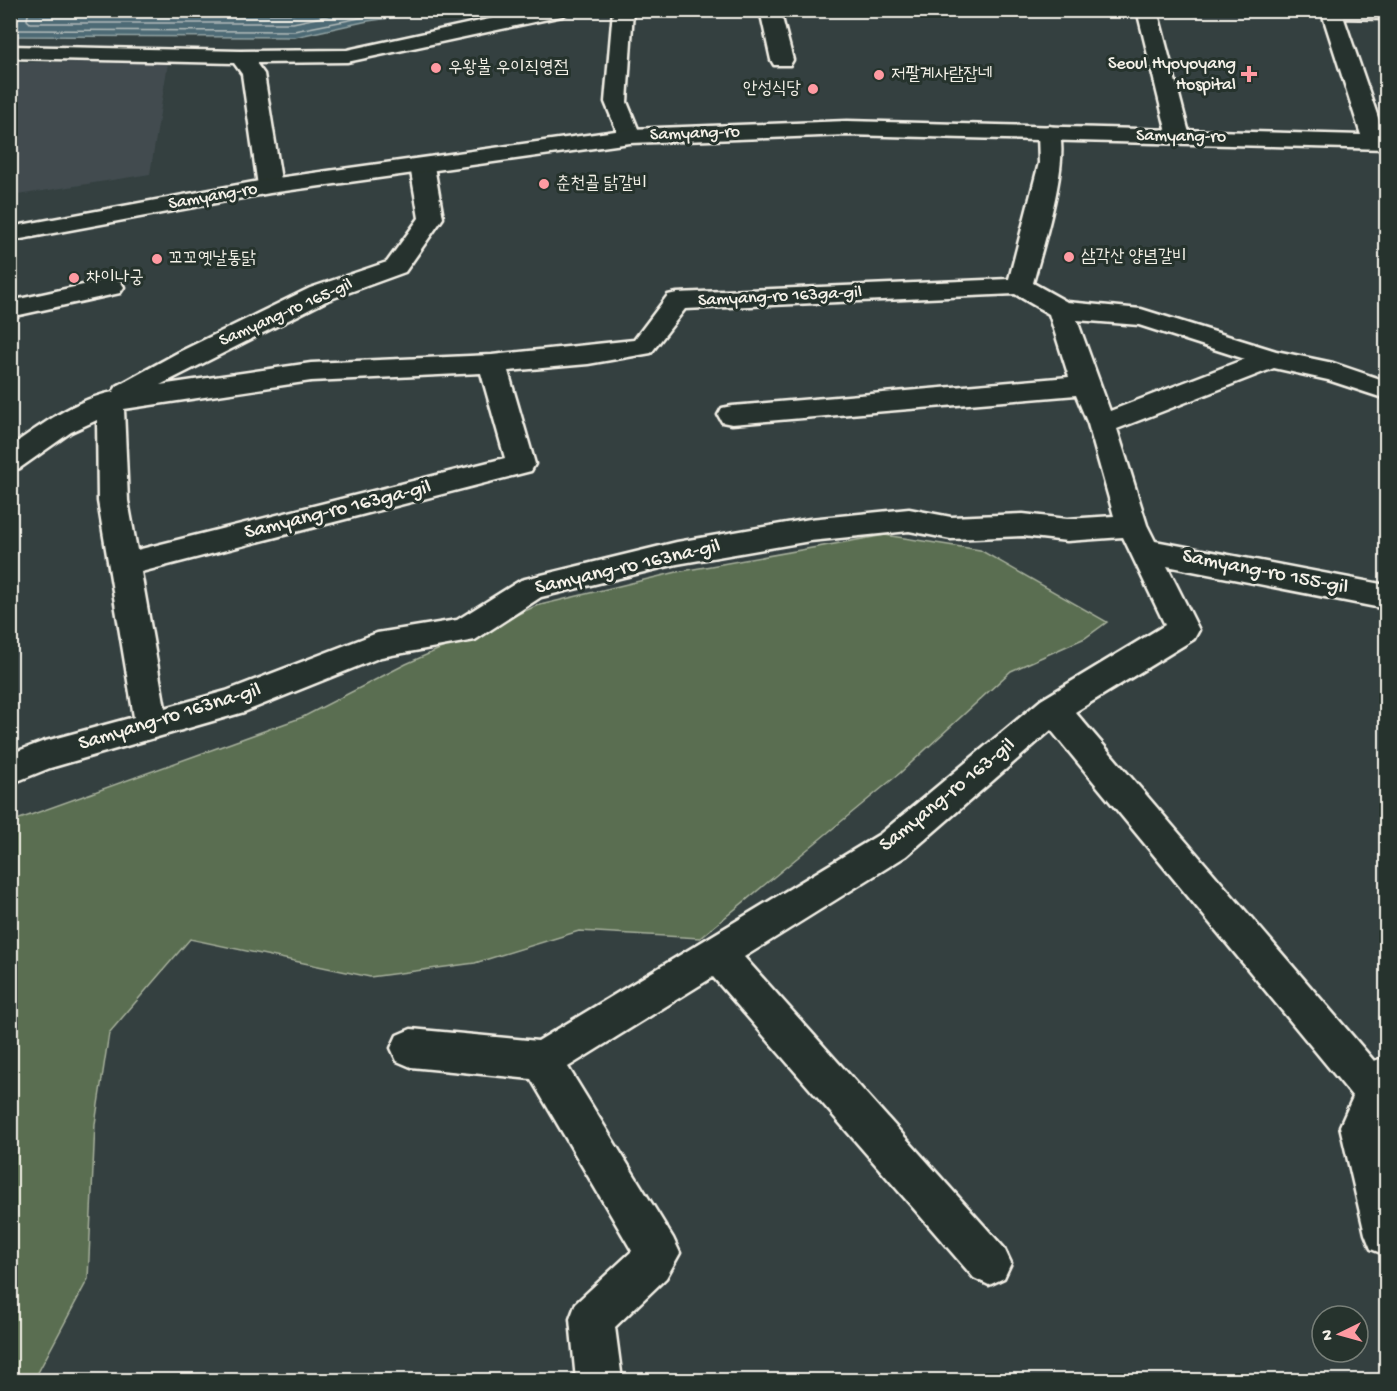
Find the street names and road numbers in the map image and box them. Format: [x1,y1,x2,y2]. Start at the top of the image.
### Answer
street label: Samyang-ro [650,122,740,146]
street label: Samyang-ro [1136,126,1226,148]
street label: Samyang-ro [167,179,259,215]
street label: Samyang-ro 165-gil [216,274,356,352]
street label: Samyang-ro 163ga-gil [698,282,863,312]
street label: Samyang-ro 163ga-gil [242,476,434,546]
street label: Samyang-ro 163na-gil [533,535,723,601]
street label: Samyang-ro 155-gil [1180,545,1350,601]
street label: Samyang-ro 163na-gil [76,678,264,758]
street label: Samyang-ro 163-gil [875,733,1021,859]

